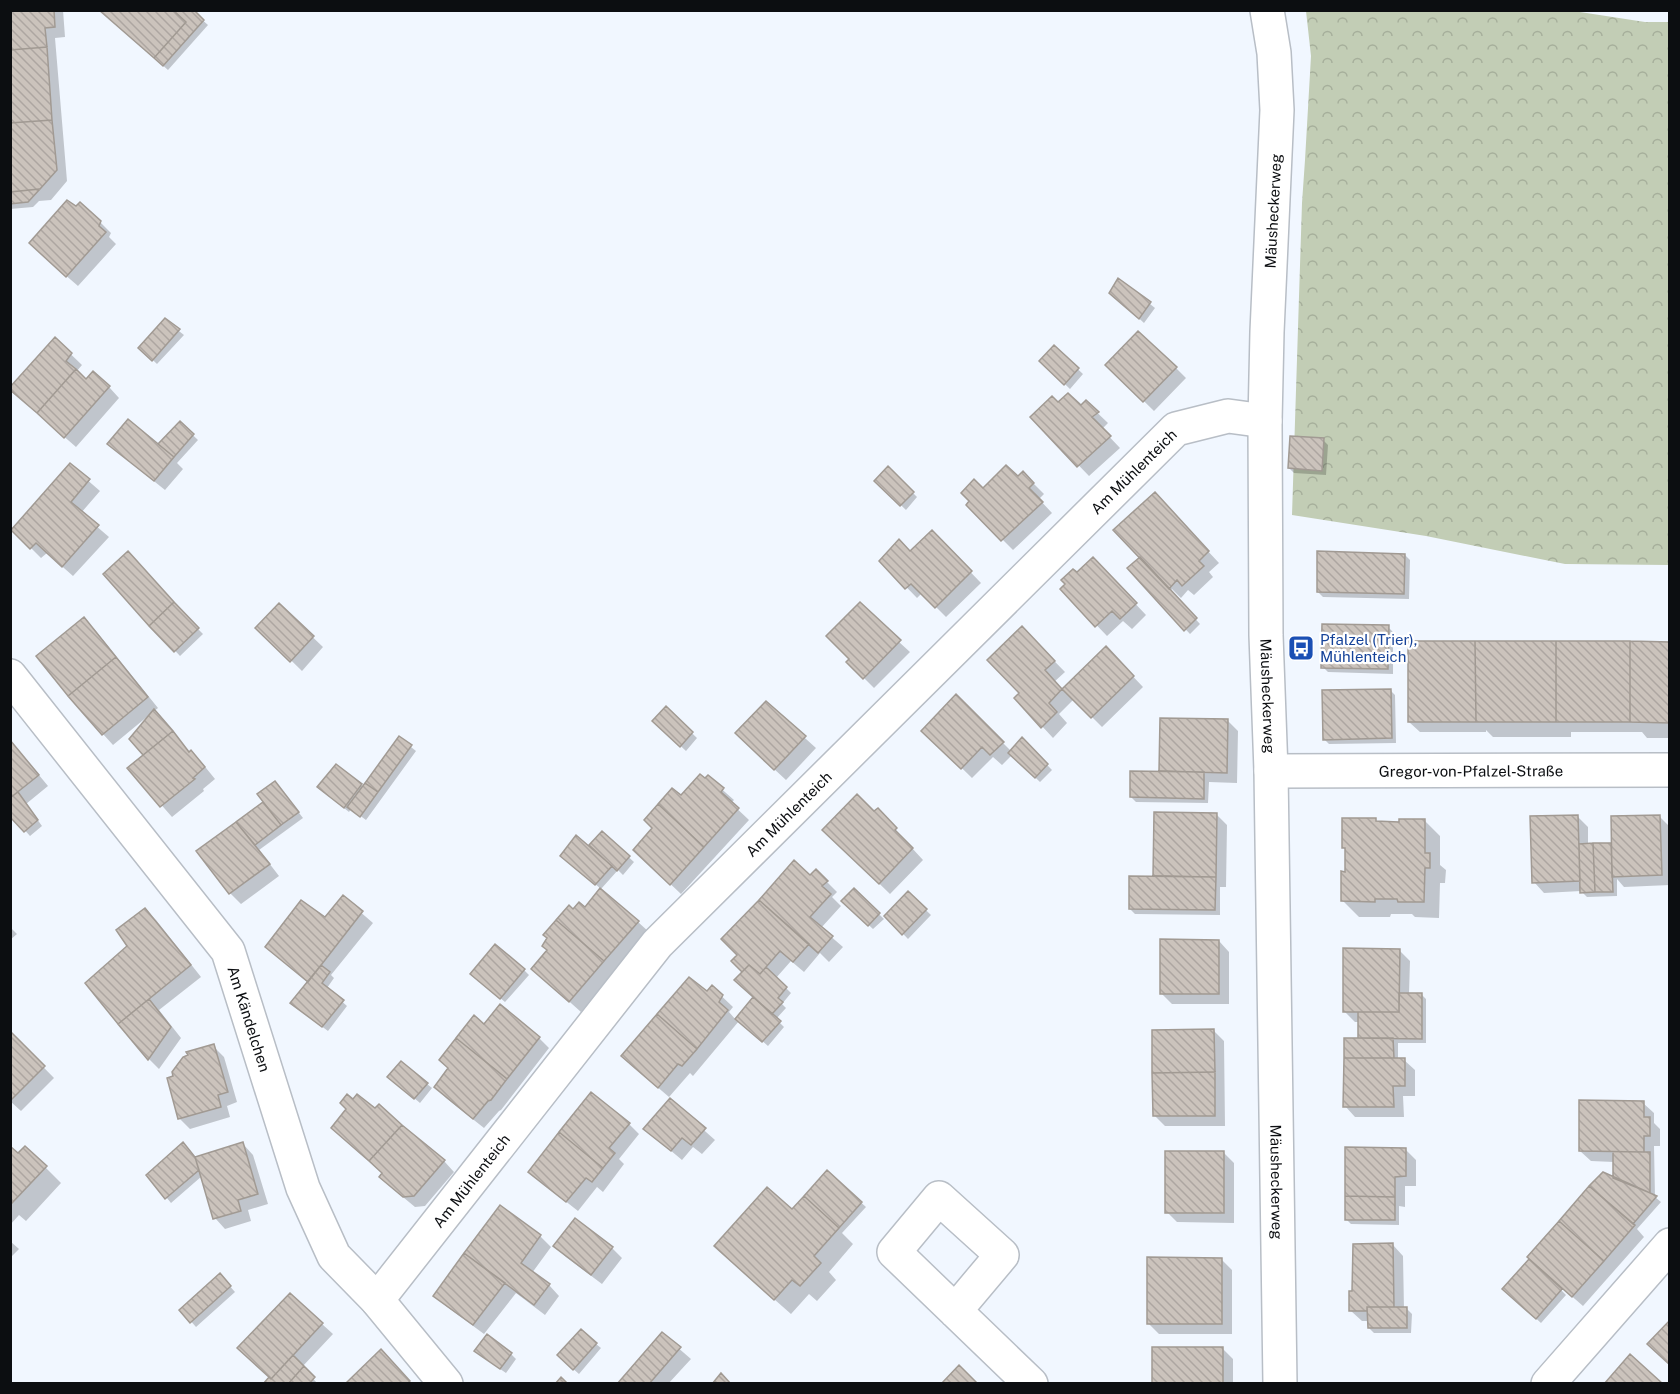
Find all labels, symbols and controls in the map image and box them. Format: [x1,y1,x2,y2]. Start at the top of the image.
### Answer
street label: Mäusheckerweg [1262,153,1284,269]
street label: Am Mühlenteich [1087,425,1180,517]
place label: Pfalzel (Trier), Mühlenteich [1320,631,1417,665]
bus stop icon: Pfalzel (Trier), Mühlenteich [1286,633,1316,663]
street label: Mäusheckerweg [1258,638,1279,754]
street label: Gregor-von-Pfalzel-Straße [1379,762,1563,779]
street label: Am Mühlenteich [742,768,835,860]
street label: Am Kändelchen [225,964,274,1074]
street label: Mäusheckerweg [1268,1124,1286,1240]
street label: Am Mühlenteich [429,1131,513,1230]

